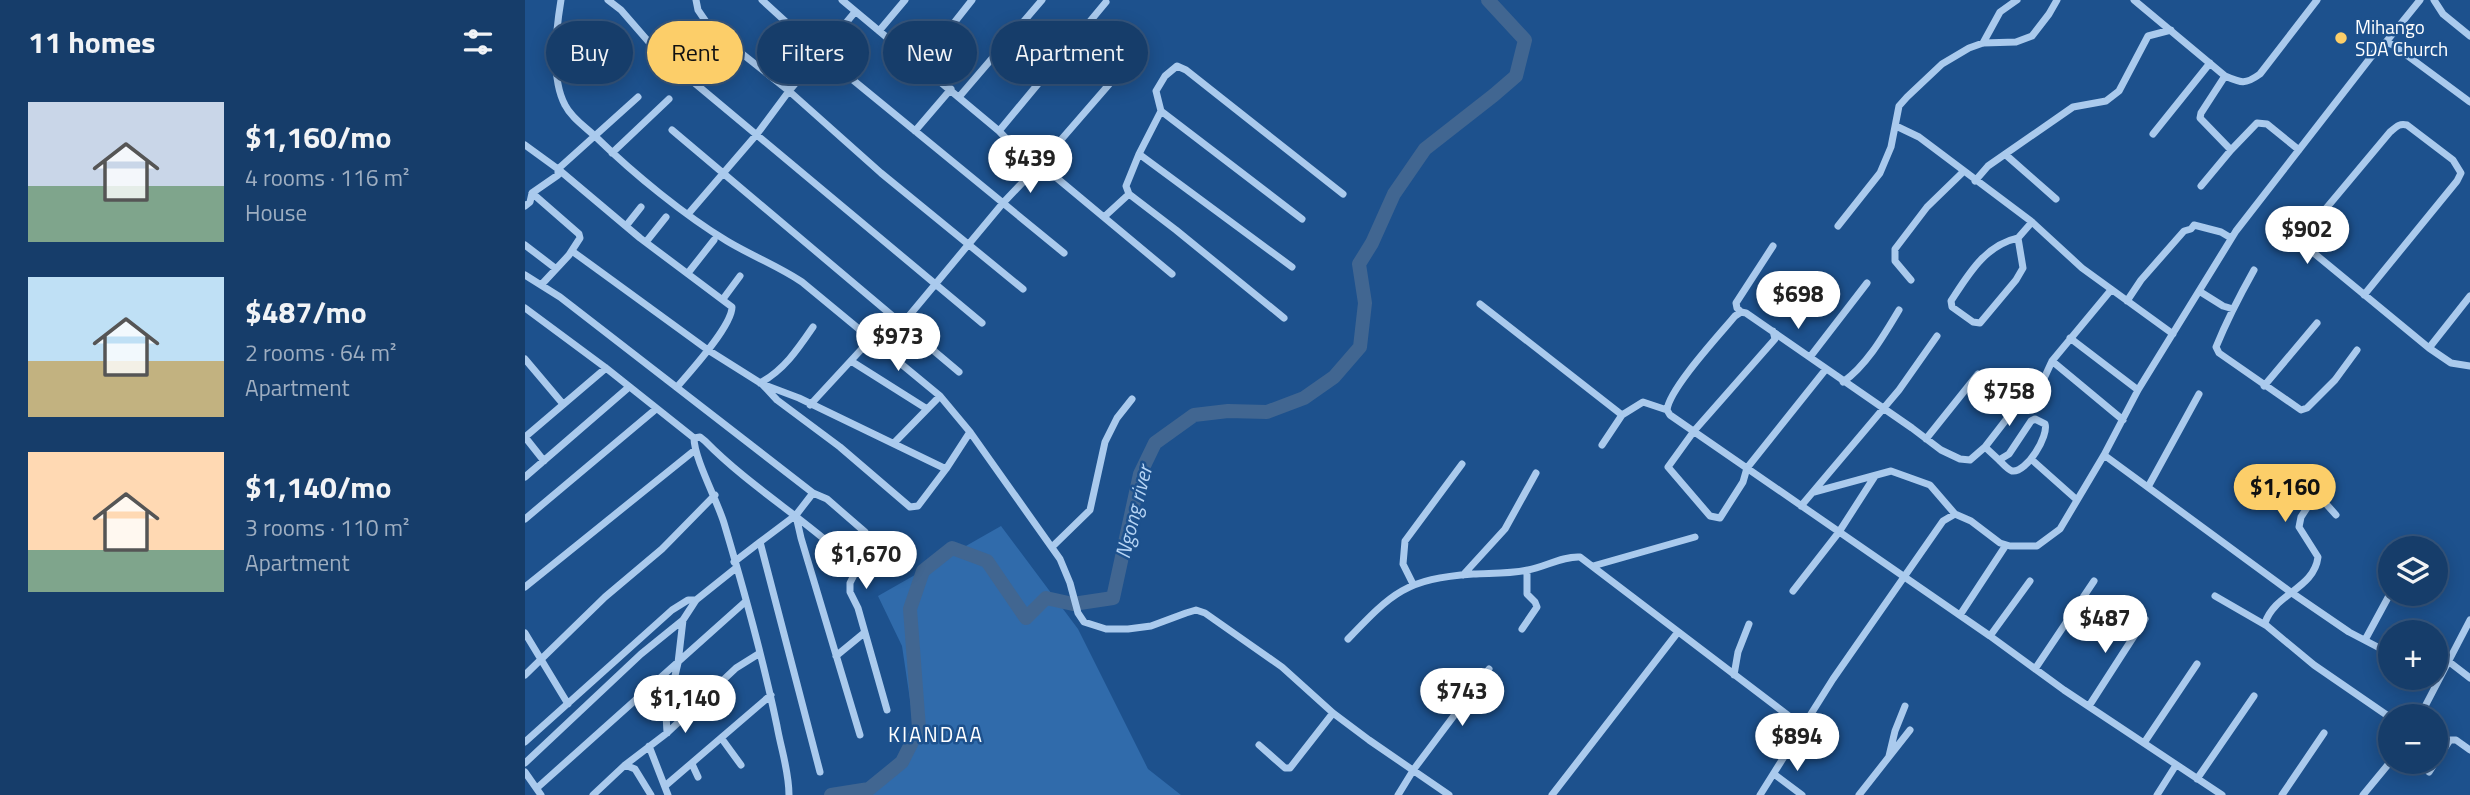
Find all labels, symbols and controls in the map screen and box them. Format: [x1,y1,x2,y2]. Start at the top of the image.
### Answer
place label: Mihango SDA Church [2355,12,2448,63]
text: 11 homes [28,19,155,65]
chip: Buy [546,21,633,84]
chip: Rent [647,21,743,84]
chip: Filters [757,21,869,84]
chip: New [883,21,977,84]
chip: Apartment [991,21,1148,84]
icon: filters [459,23,497,61]
marker: Mihango SDA Church [2333,30,2349,46]
text: $1,160/mo [245,114,391,160]
icon: home [84,130,168,214]
pin: $439 [989,136,1071,195]
text: $439 [1004,140,1056,175]
text: 4 rooms · 116 m² [245,160,409,195]
text: House [245,195,307,230]
pin: $902 [2266,206,2348,266]
text: $902 [2281,211,2333,246]
pin: $698 [1757,272,1839,331]
text: $698 [1772,276,1824,311]
text: $487/mo [245,289,367,335]
icon: home [84,305,168,389]
pin: $973 [857,314,939,373]
text: $973 [872,318,924,353]
text: 2 rooms · 64 m² [245,335,396,370]
pin: $758 [1968,368,2050,428]
text: Apartment [245,370,350,405]
text: $758 [1983,373,2035,408]
water label: Ngong river [1106,460,1161,562]
text: $1,140/mo [245,464,391,510]
pin: $1,160 [2228,464,2342,524]
text: $1,160 [2250,469,2320,504]
icon: home [84,480,168,564]
text: 3 rooms · 110 m² [245,510,409,545]
pin: $1,670 [809,532,923,591]
text: $1,670 [831,536,901,571]
map controls [2378,536,2448,774]
button: layers [2378,536,2448,606]
text: Apartment [245,545,350,580]
pin: $487 [2064,596,2146,655]
text: $487 [2079,600,2131,635]
button: + [2378,620,2448,690]
pin: $743 [1421,668,1503,728]
text: $743 [1436,673,1488,708]
pin: $1,140 [628,676,742,735]
text: $1,140 [650,680,720,715]
button: − [2378,704,2448,774]
pin: $894 [1756,714,1838,773]
district label: KIANDAA [888,718,984,750]
text: $894 [1771,718,1823,753]

